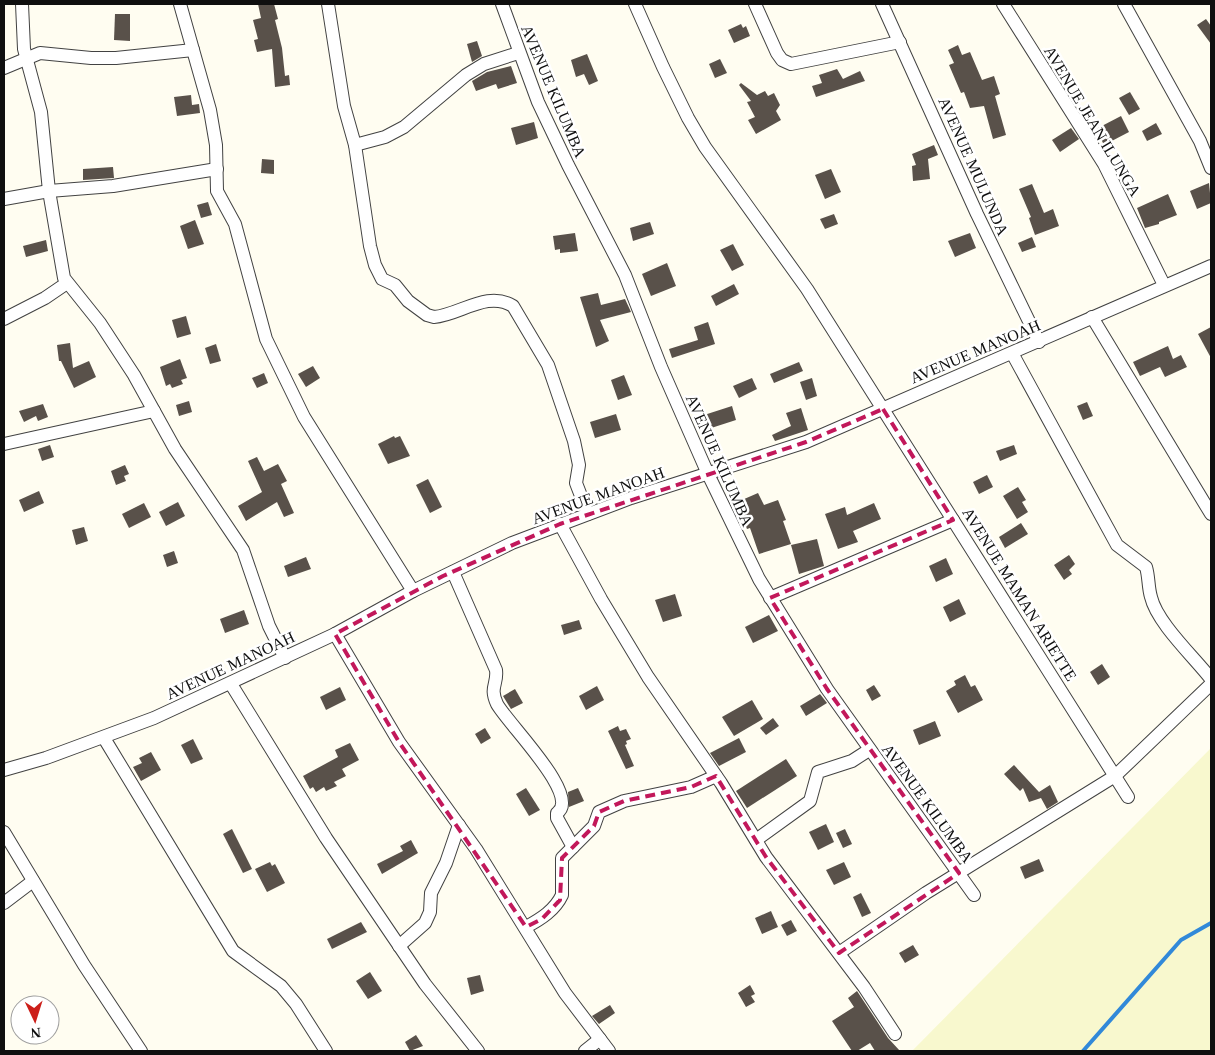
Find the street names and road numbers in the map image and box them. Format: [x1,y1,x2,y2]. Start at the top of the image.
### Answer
street label: AVENUE KILUMBA [518,22,589,160]
street label: AVENUE JEAN ILUNGA [1041,43,1144,200]
street label: AVENUE MULUNDA [935,94,1012,238]
street label: AVENUE MANOAH [908,316,1043,387]
street label: AVENUE KILUMBA [683,392,756,529]
street label: AVENUE MANOAH [530,463,667,527]
street label: AVENUE MAMAN ARIETTE [959,505,1080,684]
street label: AVENUE MANOAH [163,628,298,703]
street label: AVENUE KILUMBA [879,741,977,866]

